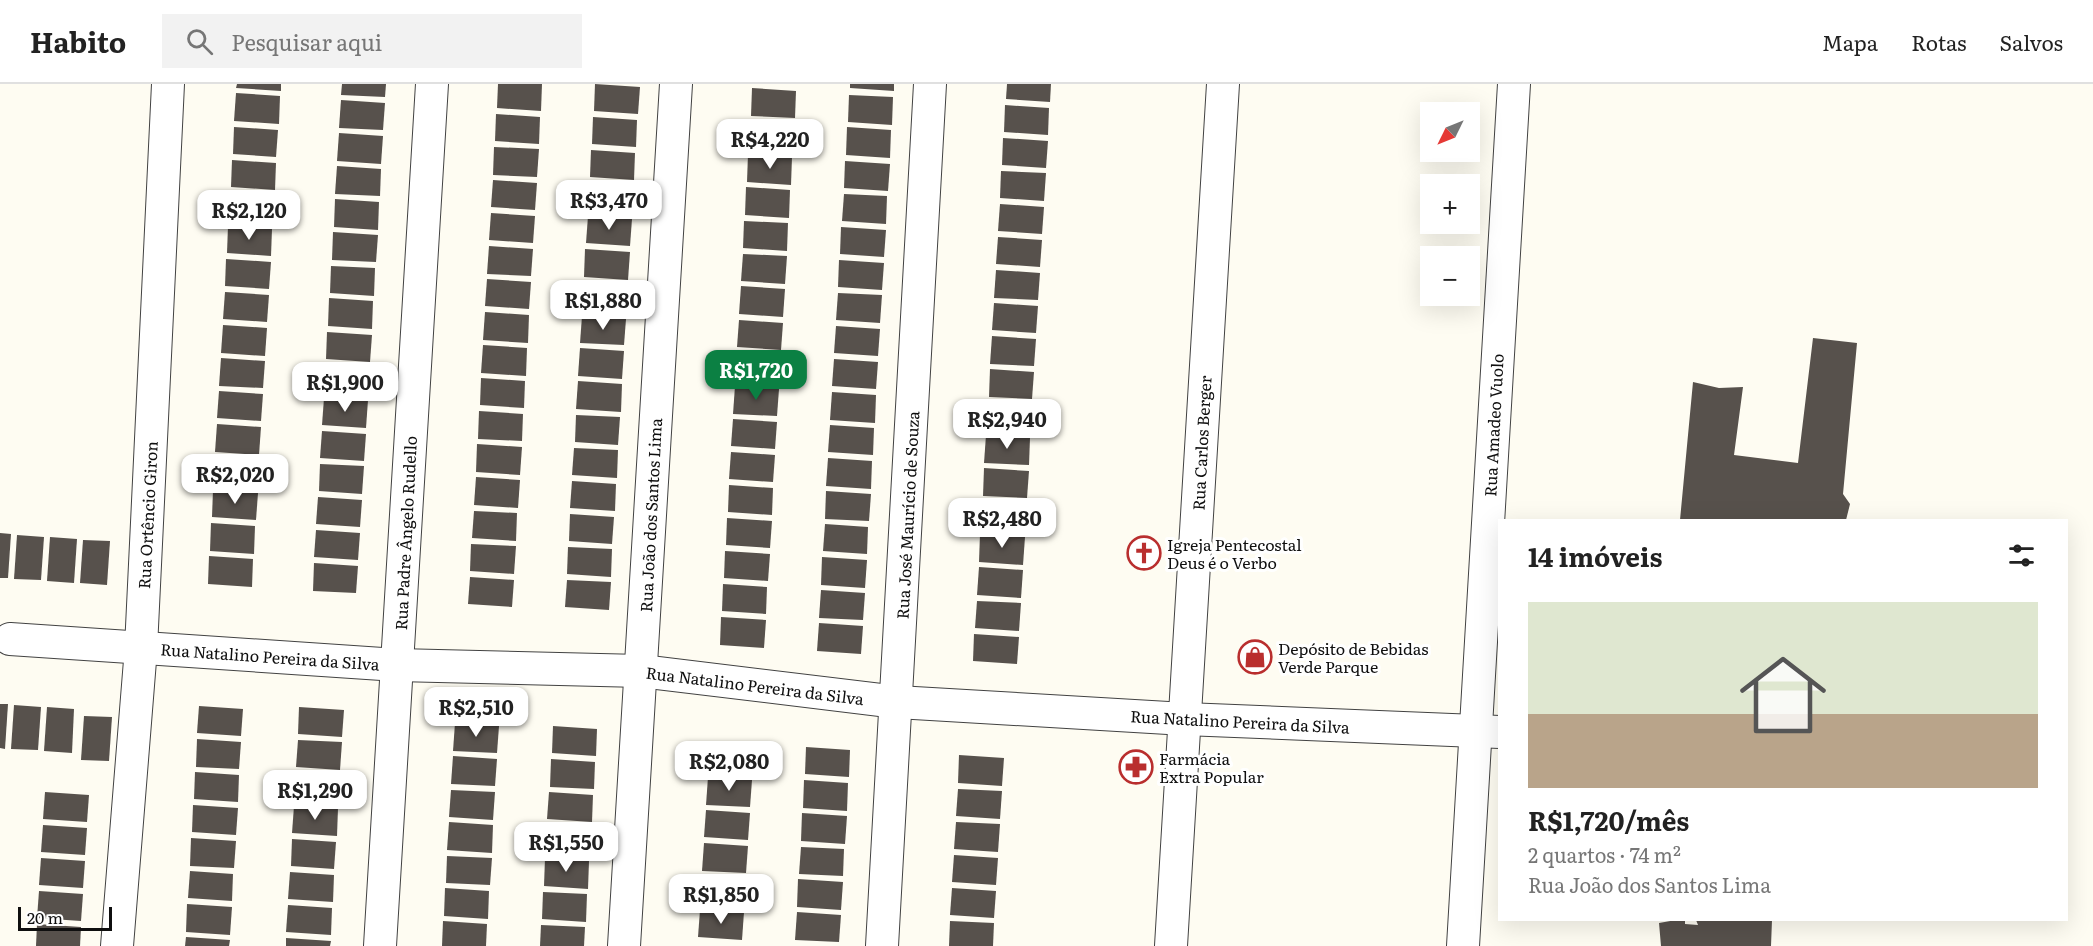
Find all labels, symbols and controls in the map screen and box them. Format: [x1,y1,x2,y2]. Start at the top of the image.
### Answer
search box [162,14,582,68]
text: Habito [30,20,126,62]
icon: search [183,25,216,58]
text: Pesquisar aqui [231,25,382,58]
text: Mapa [1822,26,1878,57]
text: Rotas [1911,26,1967,57]
text: Salvos [2000,26,2063,57]
north arrow [1420,102,1480,162]
map controls [1420,102,1480,306]
pin: R$4,220 [715,119,825,170]
text: R$4,220 [730,123,810,153]
button: + [1420,174,1480,234]
pin: R$3,470 [554,180,664,231]
text: R$3,470 [570,184,648,214]
pin: R$2,120 [194,190,304,241]
text: R$2,120 [211,194,287,224]
button: − [1420,246,1480,306]
pin: R$1,880 [548,280,658,331]
text: R$1,880 [564,284,642,314]
pin: R$1,720 [701,350,811,401]
street label: Rua Amadeo Vuolo [1477,353,1509,497]
text: R$1,720 [719,354,793,384]
pin: R$1,900 [290,362,400,413]
text: R$1,900 [306,366,384,396]
street label: Rua Carlos Berger [1185,375,1217,511]
pin: R$2,940 [952,399,1062,450]
text: R$2,940 [967,403,1047,433]
street label: Rua José Maurício de Souza [890,410,924,620]
street label: Rua João dos Santos Lima [633,417,667,613]
street label: Rua Padre Ângelo Rudello [388,435,422,631]
street label: Rua Ortêncio Giron [131,440,163,590]
pin: R$2,020 [180,454,290,505]
text: R$2,020 [195,458,275,488]
pin: R$2,480 [947,498,1057,549]
text: R$2,480 [962,502,1042,532]
place label: Igreja Pentecostal Deus é o Verbo [1167,532,1302,574]
church icon: Igreja Pentecostal Deus é o Verbo [1126,535,1162,571]
text: 14 imóveis [1528,536,1662,575]
icon: filters [2005,539,2038,572]
street label: Rua Natalino Pereira da Silva [160,636,381,676]
place label: Depósito de Bebidas Verde Parque [1278,636,1429,678]
shop icon: Depósito de Bebidas Verde Parque [1237,639,1273,675]
icon: home [1729,641,1837,749]
street label: Rua Natalino Pereira da Silva [645,660,866,710]
pin: R$2,510 [421,687,531,738]
text: R$2,510 [438,691,514,721]
street label: Rua Natalino Pereira da Silva [1130,703,1351,739]
pin: R$2,080 [674,741,784,792]
text: R$2,080 [689,745,769,775]
place label: Farmácia Extra Popular [1159,746,1264,788]
pharmacy icon: Farmácia Extra Popular [1118,749,1154,785]
pin: R$1,290 [260,770,370,821]
text: R$1,290 [277,774,353,804]
text: R$1,720/mês [1528,800,1689,839]
pin: R$1,550 [511,822,621,873]
text: R$1,550 [528,826,604,856]
text: 2 quartos · 74 m² [1528,839,1681,869]
text: Rua João dos Santos Lima [1528,869,1771,899]
pin: R$1,850 [666,874,776,925]
text: R$1,850 [683,878,759,908]
scale bar [18,904,112,932]
text: 20 m [27,905,63,929]

